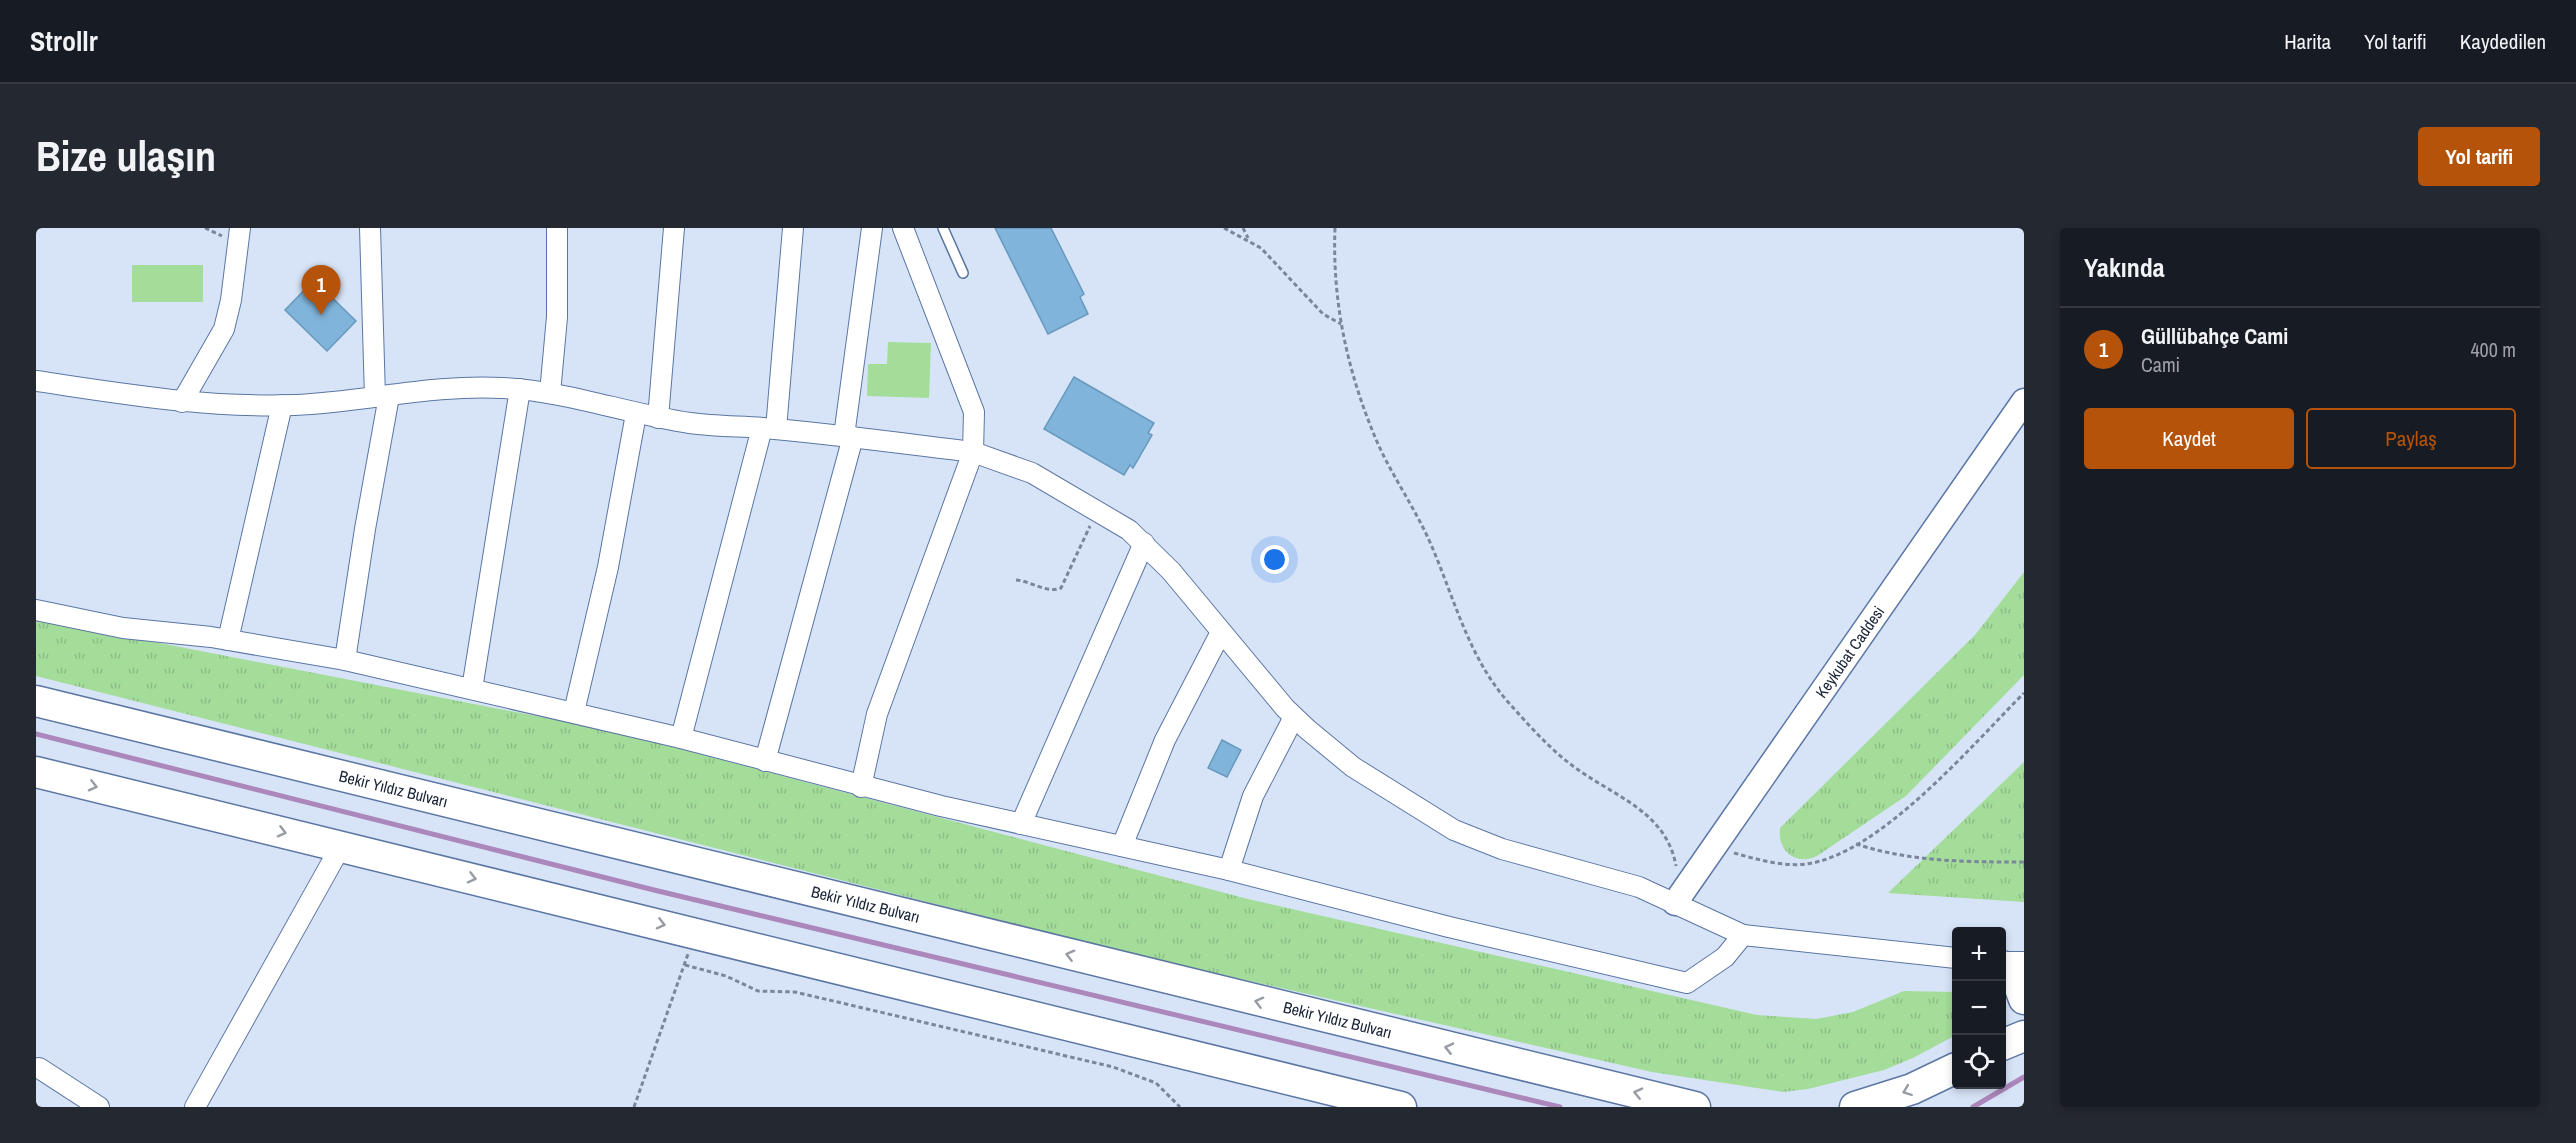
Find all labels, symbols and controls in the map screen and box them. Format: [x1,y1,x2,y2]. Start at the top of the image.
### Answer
text: Strollr [30,22,98,60]
text: Harita [2284,27,2331,56]
text: Yol tarifi [2364,27,2427,56]
text: Kaydedilen [2460,27,2546,56]
button: Yol tarifi [2418,127,2540,186]
text: Bize ulaşın [36,128,216,184]
text: Yakında [2084,250,2165,285]
pin: 1 [302,266,340,315]
text: Güllübahçe Cami [2141,321,2288,351]
text: 1 [2099,336,2108,363]
text: 400 m [2470,336,2516,363]
text: Cami [2141,351,2180,378]
button: Kaydet [2084,408,2294,469]
button: Paylaş [2306,408,2516,469]
your location [1260,545,1289,574]
street label: Keykubat Caddesi [1810,601,1889,702]
street label: Bekir Yıldız Bulvarı [337,765,450,812]
one-way arrow [88,778,98,791]
one-way arrow [277,824,287,837]
one-way arrow [467,870,477,883]
street label: Bekir Yıldız Bulvarı [809,880,922,928]
one-way arrow [656,917,666,930]
map controls [1952,927,2006,1089]
button: + [1952,927,2006,981]
one-way arrow [1065,949,1075,962]
button: − [1952,981,2006,1035]
one-way arrow [1255,996,1265,1009]
street label: Bekir Yıldız Bulvarı [1281,996,1394,1043]
button: locate [1952,1035,2006,1089]
one-way arrow [1444,1043,1454,1056]
one-way arrow [1902,1083,1913,1096]
one-way arrow [1634,1088,1644,1101]

